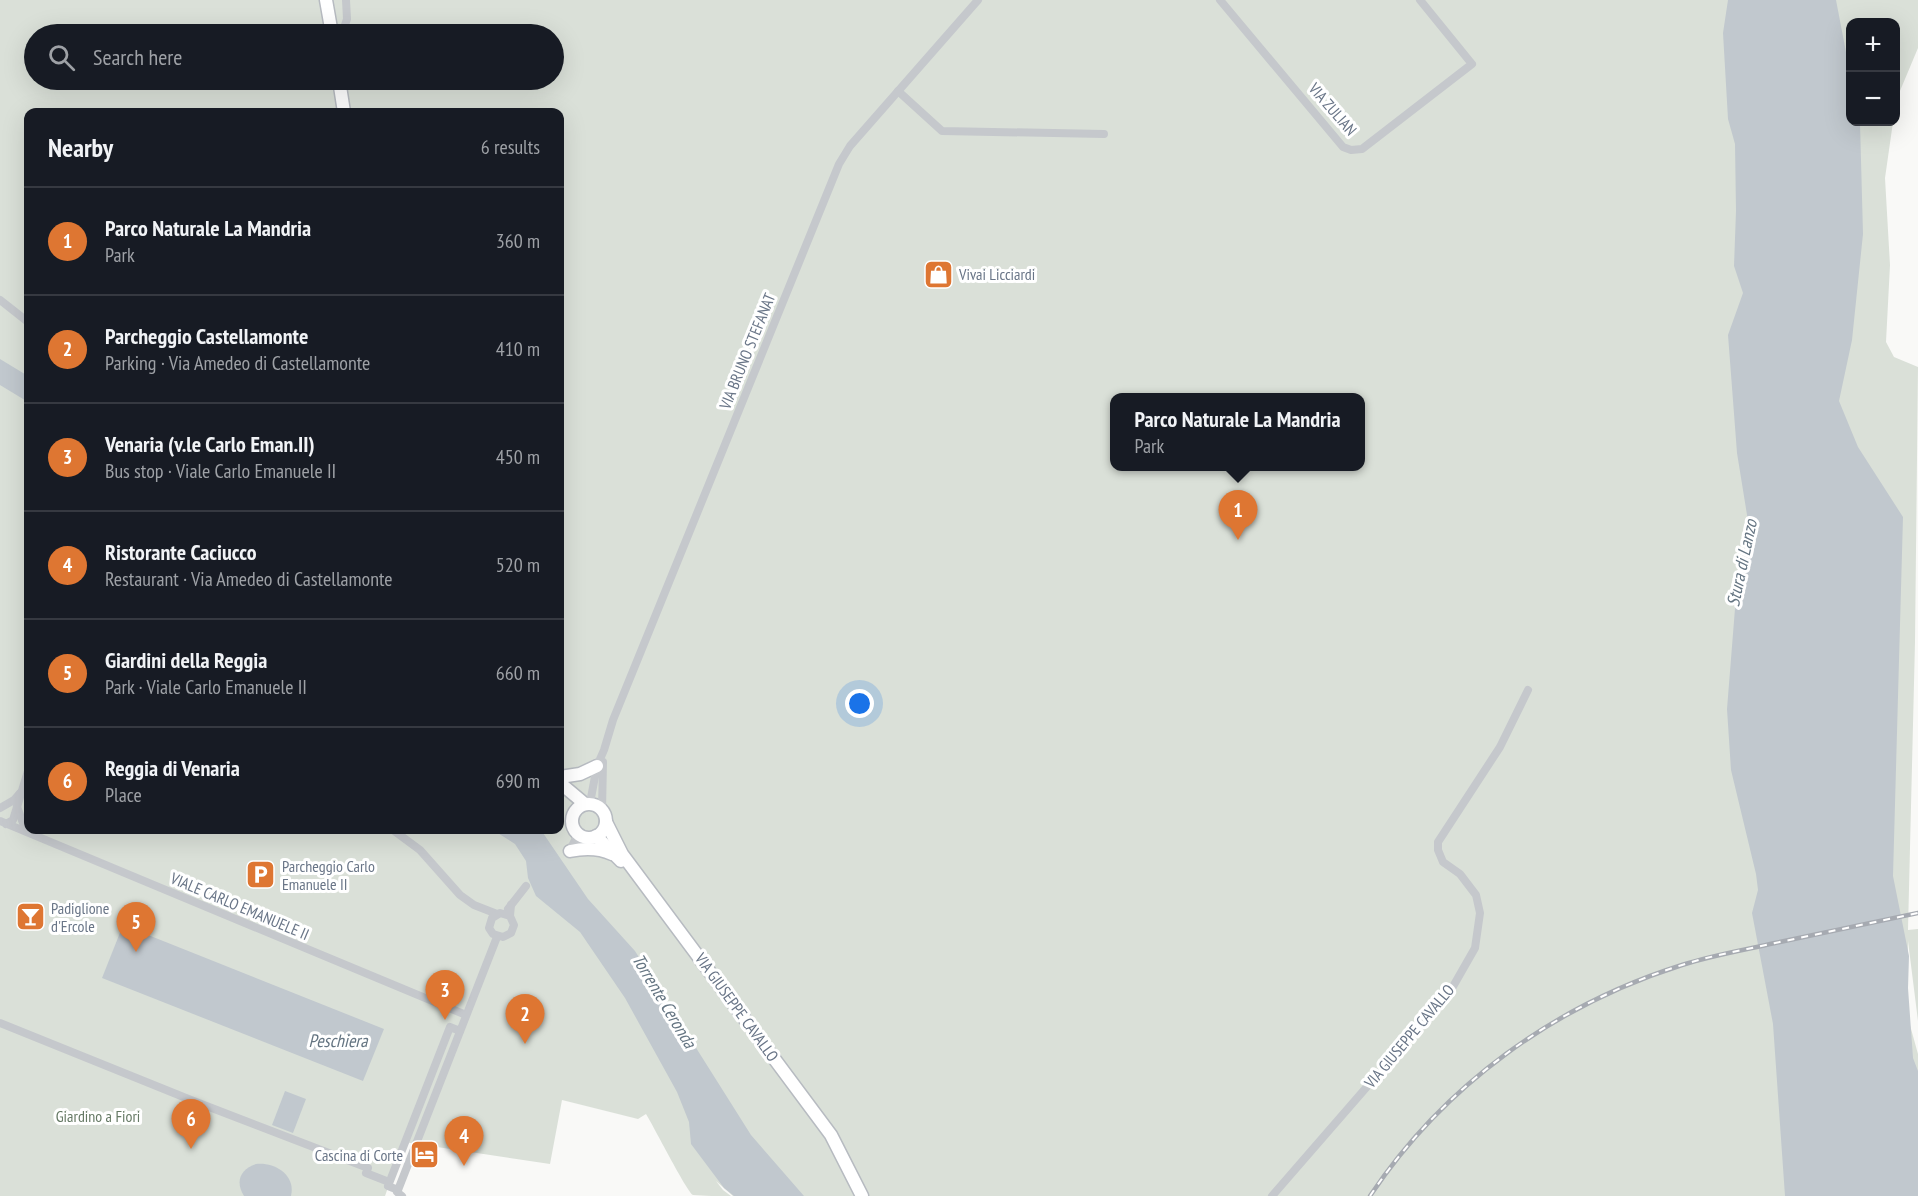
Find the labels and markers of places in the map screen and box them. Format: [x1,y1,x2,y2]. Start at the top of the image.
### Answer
shop icon: Vivai Licciardi [922,258,954,290]
place label: Vivai Licciardi [958,264,1035,284]
pin: 1 [1218,490,1258,540]
place label: Parcheggio Carlo Emanuele II [282,856,375,894]
parking icon: Parcheggio Carlo Emanuele II [245,859,277,891]
place label: Padiglione d'Ercole [51,898,109,936]
bar icon: Padiglione d'Ercole [14,901,46,933]
pin: 5 [116,902,156,952]
pin: 3 [426,970,464,1020]
pin: 2 [506,994,544,1044]
pin: 6 [172,1100,210,1149]
pin: 4 [444,1116,484,1166]
hotel icon: Cascina di Corte [408,1139,440,1171]
place label: Cascina di Corte [315,1145,403,1165]

